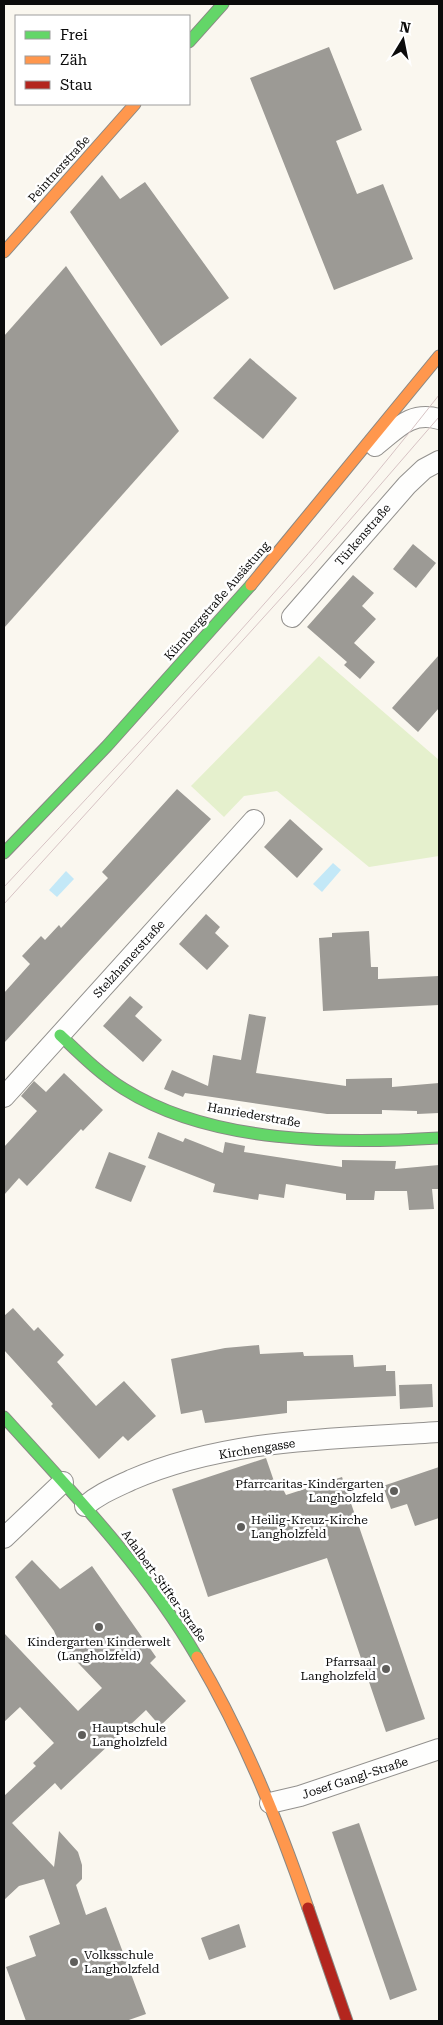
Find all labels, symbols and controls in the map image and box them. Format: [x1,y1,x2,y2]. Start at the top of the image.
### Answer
legend [15,15,190,105]
north arrow [378,15,428,65]
text: N [399,18,412,36]
text: Frei [60,26,88,44]
text: Zäh [60,51,88,69]
text: Stau [60,76,93,94]
street label: Peintnerstraße [25,132,93,205]
street label: Türkenstraße [332,501,394,569]
street label: Kürnbergstraße Ausästung [162,539,273,663]
street label: Stelzhamerstraße [90,917,168,1001]
street label: Hanriederstraße [206,1100,302,1130]
street label: Kirchengasse [218,1436,297,1462]
place label: Pfarrcaritas-Kindergarten Langholzfeld [235,1477,384,1505]
marker: Pfarrcaritas-Kindergarten Langholzfeld [388,1485,400,1497]
place label: Heilig-Kreuz-Kirche Langholzfeld [251,1513,368,1541]
marker: Heilig-Kreuz-Kirche Langholzfeld [235,1521,247,1533]
street label: Adalbert-Stifter-Straße [119,1527,209,1645]
marker: Kindergarten Kinderwelt (Langholzfeld) [93,1621,105,1633]
place label: Kindergarten Kinderwelt (Langholzfeld) [27,1635,171,1663]
place label: Pfarrsaal Langholzfeld [300,1655,376,1683]
marker: Pfarrsaal Langholzfeld [380,1663,392,1675]
place label: Hauptschule Langholzfeld [92,1721,168,1749]
marker: Hauptschule Langholzfeld [76,1729,88,1741]
street label: Josef Gangl-Straße [300,1754,410,1802]
place label: Volksschule Langholzfeld [84,1948,160,1976]
marker: Volksschule Langholzfeld [68,1956,80,1968]

